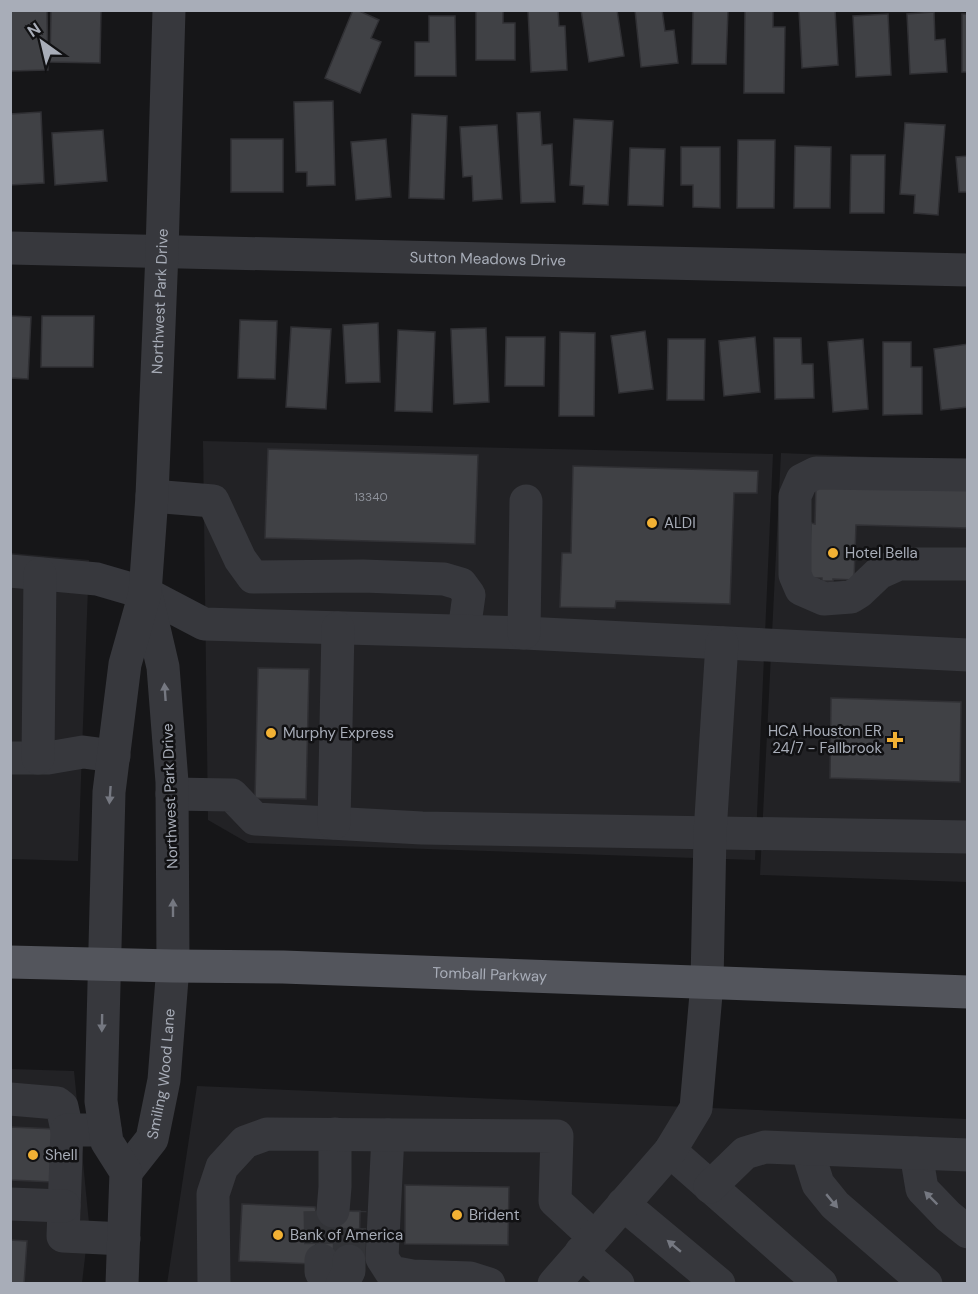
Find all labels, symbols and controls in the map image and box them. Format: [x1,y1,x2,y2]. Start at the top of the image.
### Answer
north arrow [12,12,72,72]
text: N [23,18,45,42]
street label: Northwest Park Drive [147,228,173,374]
street label: Sutton Meadows Drive [410,247,566,271]
house number: 13340 [354,489,388,505]
place label: ALDI [664,513,696,533]
marker: ALDI [645,516,659,530]
place label: Hotel Bella [845,543,918,563]
marker: Hotel Bella [826,546,840,560]
one-way arrow [161,683,170,702]
place label: HCA Houston ER 24/7 - Fallbrook [768,721,882,758]
street label: Northwest Park Drive [157,723,183,869]
place label: Murphy Express [283,723,394,743]
marker: Murphy Express [264,726,278,740]
marker: HCA Houston ER 24/7 - Fallbrook [886,731,904,749]
one-way arrow [105,785,114,804]
one-way arrow [168,898,178,917]
street label: Tomball Parkway [432,962,548,987]
street label: Smiling Wood Lane [142,1008,180,1141]
one-way arrow [98,1013,107,1032]
place label: Shell [45,1145,78,1165]
marker: Shell [26,1148,40,1162]
one-way arrow [924,1192,938,1206]
one-way arrow [825,1193,838,1208]
place label: Brident [469,1205,520,1225]
marker: Brident [450,1208,464,1222]
place label: Bank of America [290,1225,403,1245]
marker: Bank of America [271,1228,285,1242]
one-way arrow [667,1240,682,1253]

